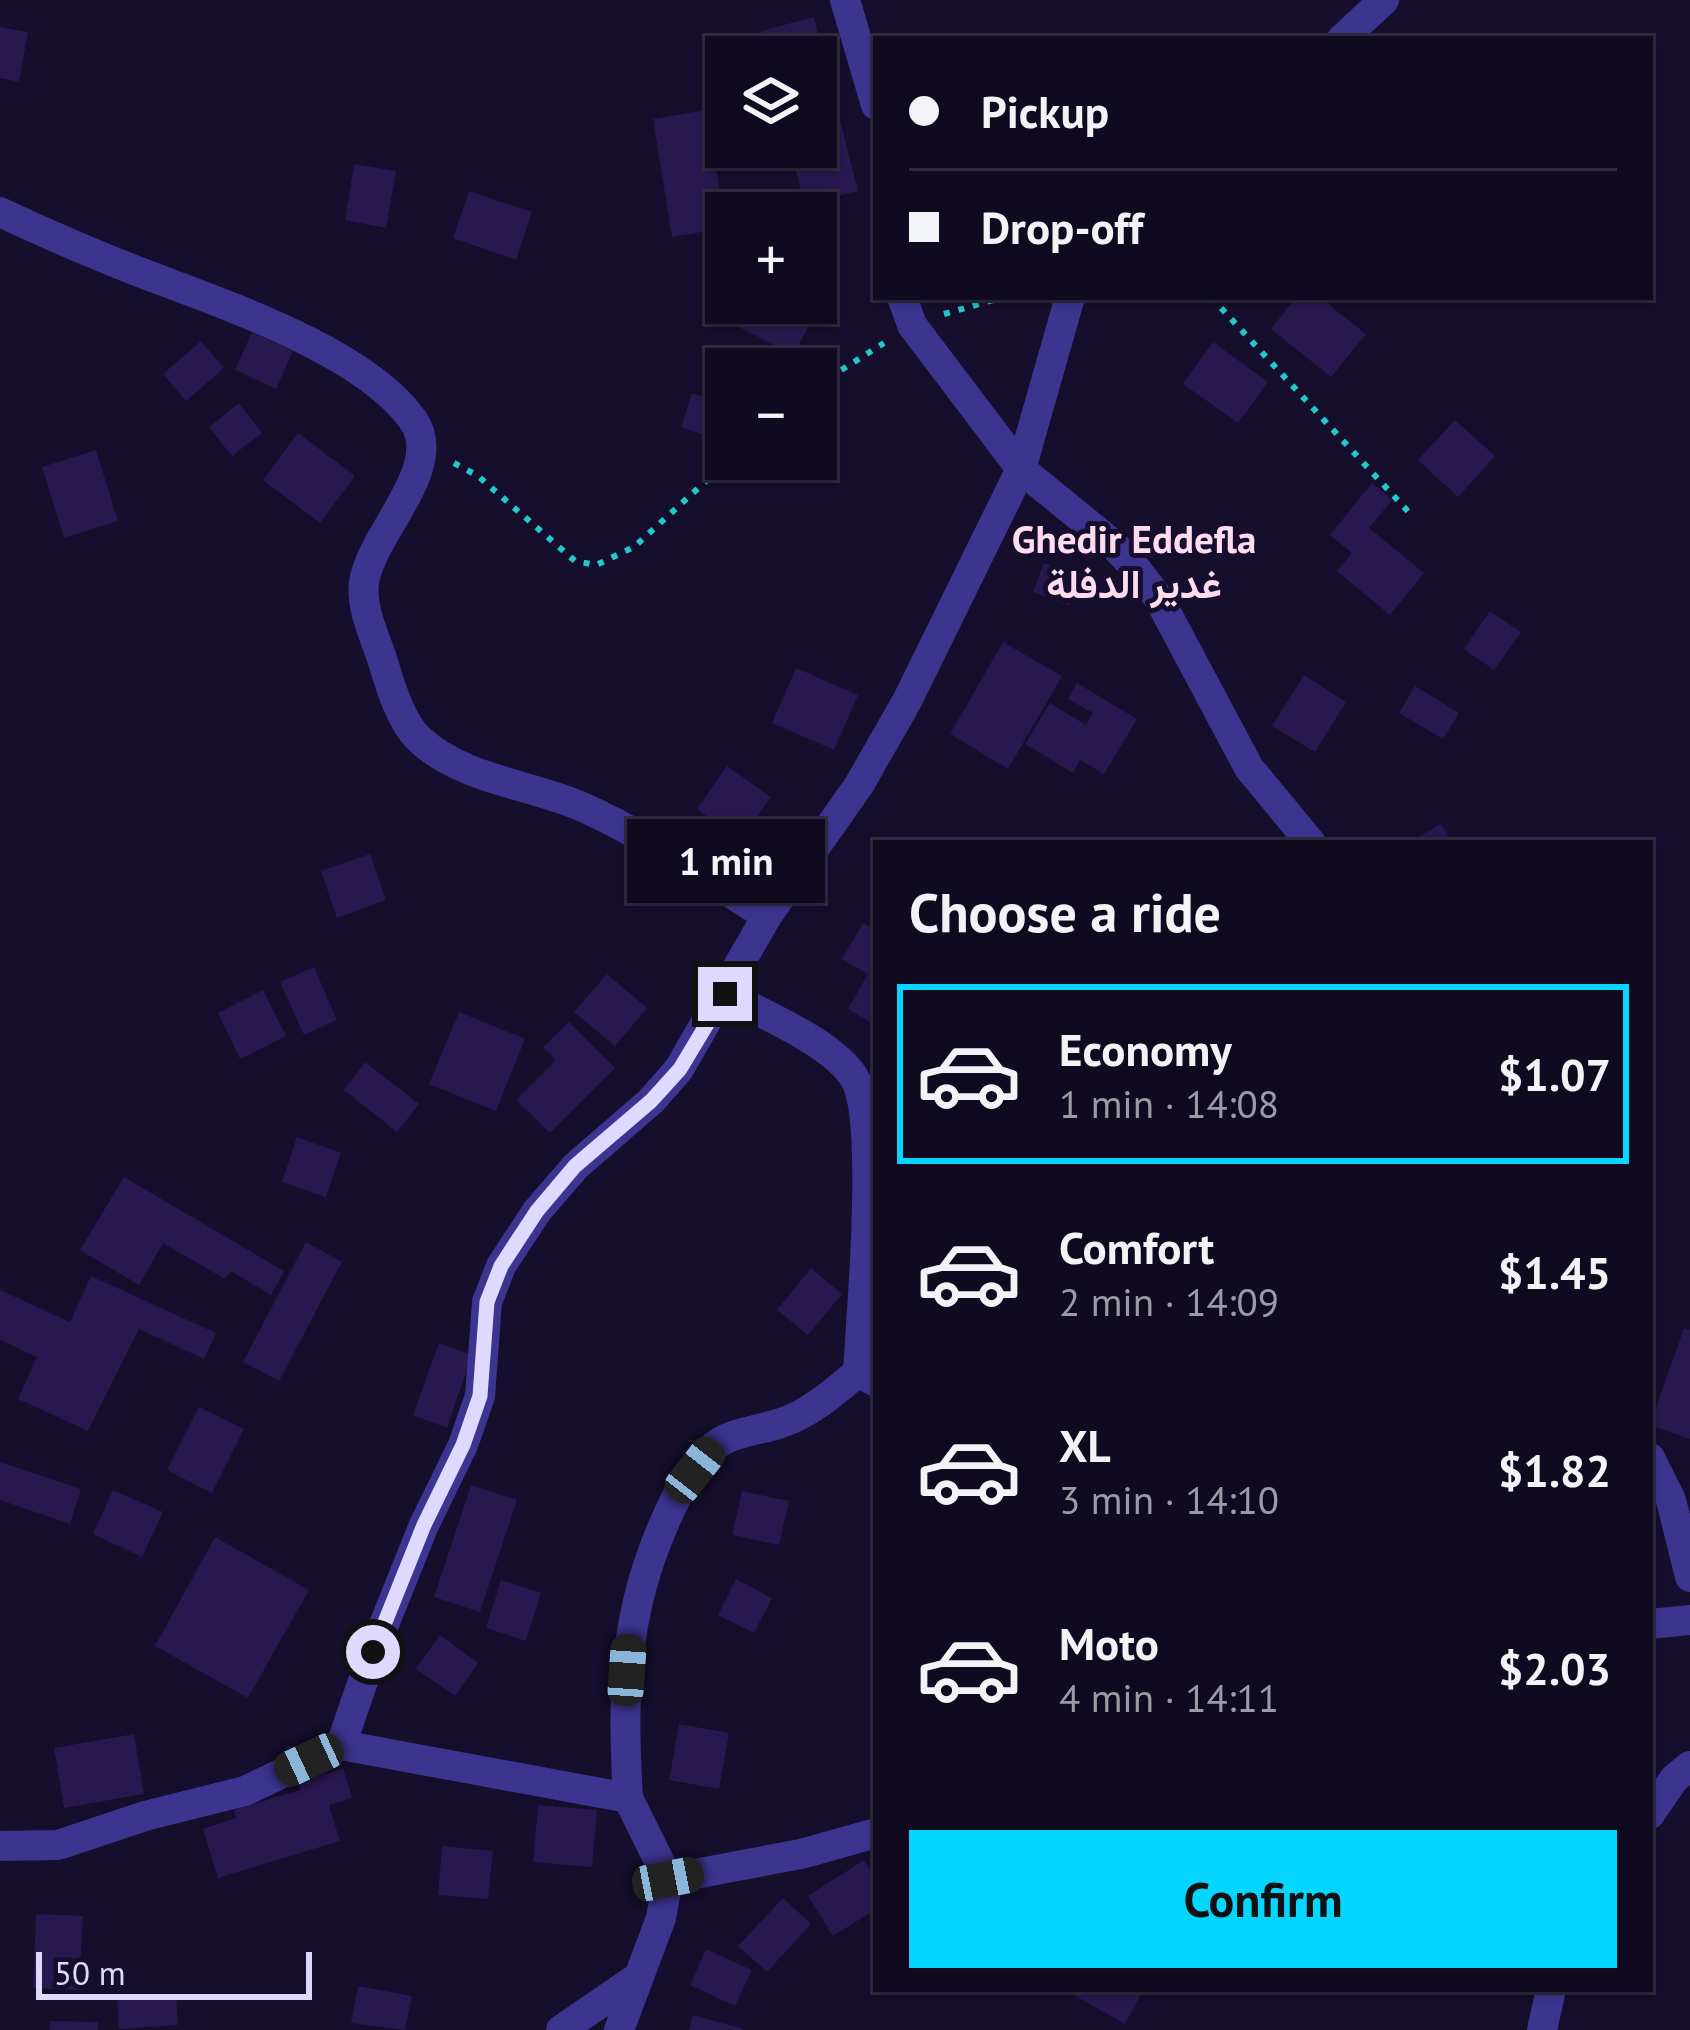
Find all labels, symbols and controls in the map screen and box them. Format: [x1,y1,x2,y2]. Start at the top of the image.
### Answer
map controls [705,36,837,480]
button: layers [705,36,837,168]
text: Pickup [981,82,1109,140]
button: + [705,192,837,324]
text: Drop-off [981,198,1143,256]
button: − [705,348,837,480]
district label: Ghedir Eddefla غدير الدفلة [1012,513,1256,609]
callout: 1 min [626,820,824,904]
text: 1 min [678,835,774,886]
text: Choose a ride [909,877,1221,947]
route end [698,967,752,1021]
icon: car [915,1020,1023,1128]
text: Economy [1059,1020,1232,1078]
text: $1.07 [1498,1045,1611,1103]
text: 1 min · 14:08 [1059,1078,1279,1129]
icon: car [915,1218,1023,1326]
text: Comfort [1059,1218,1214,1276]
text: $1.45 [1498,1243,1611,1301]
text: 2 min · 14:09 [1059,1276,1279,1327]
icon: car [915,1416,1023,1524]
text: XL [1059,1416,1111,1474]
car [659,1431,731,1509]
text: $1.82 [1498,1441,1611,1499]
text: 3 min · 14:10 [1059,1474,1279,1525]
icon: car [915,1614,1023,1722]
text: Moto [1059,1614,1159,1672]
route start [346,1625,400,1679]
car [607,1633,647,1707]
text: $2.03 [1498,1639,1611,1697]
text: 4 min · 14:11 [1059,1672,1279,1723]
car [269,1728,349,1792]
button: Confirm [909,1830,1617,1968]
car [629,1854,707,1904]
scale bar [36,1946,312,1999]
text: 50 m [54,1951,126,1994]

